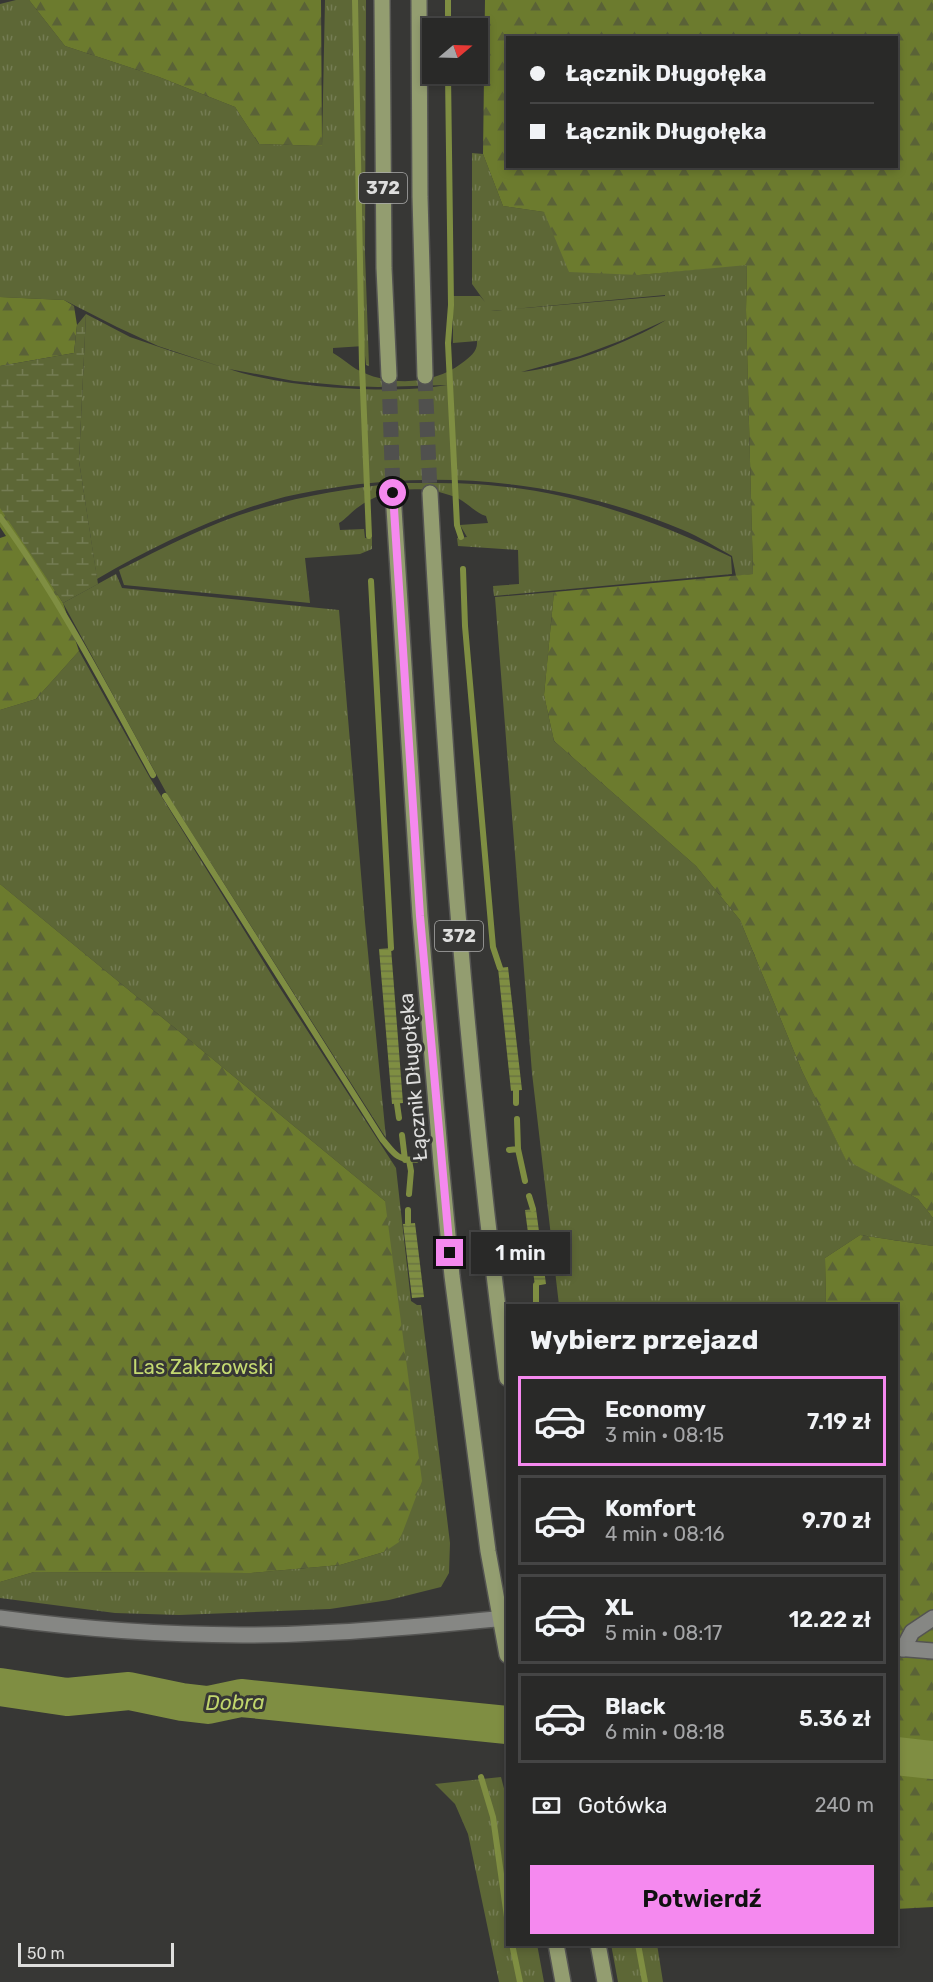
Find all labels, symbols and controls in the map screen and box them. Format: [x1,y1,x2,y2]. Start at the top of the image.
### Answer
north arrow [422,18,488,84]
map controls [422,18,488,84]
text: Łącznik Długołęka [566,60,766,87]
text: Łącznik Długołęka [566,118,766,145]
road number: 372 [359,173,407,203]
route start [379,479,406,506]
road number: 372 [435,921,483,951]
street label: Łącznik Długołęka [394,992,432,1162]
callout: 1 min [471,1232,570,1274]
route end [436,1239,463,1266]
text: 1 min [495,1241,546,1265]
text: Wybierz przejazd [530,1324,758,1356]
park label: Las Zakrzowski [133,1355,273,1379]
icon: car [533,1394,587,1448]
text: Economy [605,1396,706,1423]
text: 7.19 zł [807,1408,871,1435]
text: 3 min · 08:15 [605,1423,724,1447]
icon: car [533,1493,587,1547]
text: Komfort [605,1495,696,1522]
text: 9.70 zł [802,1507,871,1534]
text: 4 min · 08:16 [605,1522,725,1546]
icon: car [533,1592,587,1646]
text: XL [605,1594,633,1621]
text: 12.22 zł [789,1606,871,1633]
text: 5 min · 08:17 [605,1621,722,1645]
water label: Dobra [205,1689,265,1715]
icon: car [533,1691,587,1745]
text: Black [605,1693,666,1720]
text: 5.36 zł [799,1705,871,1732]
text: 6 min · 08:18 [605,1720,725,1744]
icon: cash [530,1789,563,1822]
text: Gotówka [578,1792,667,1819]
text: 240 m [815,1793,874,1817]
button: Potwierdź [530,1865,874,1934]
scale bar [18,1940,174,1968]
text: 50 m [27,1944,65,1963]

